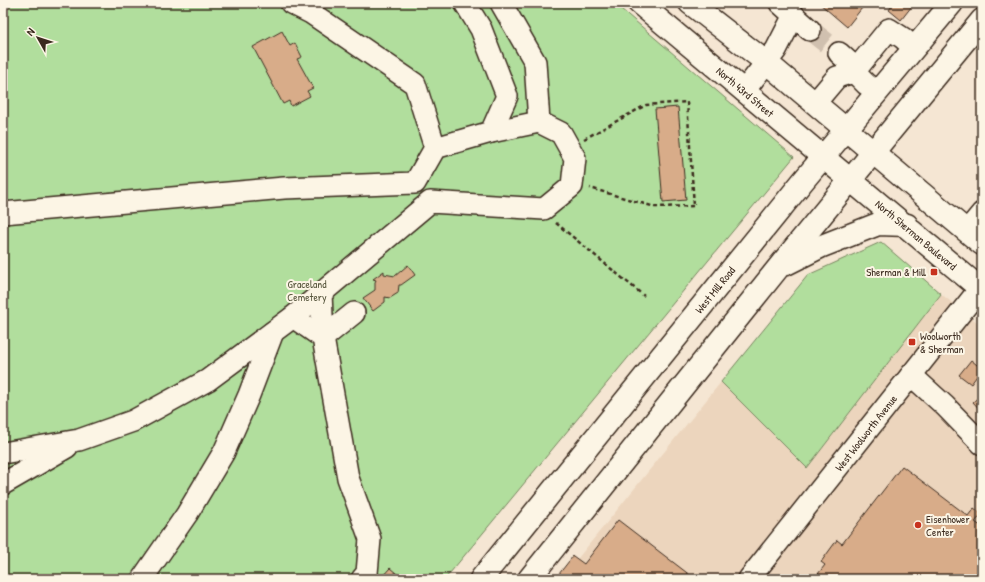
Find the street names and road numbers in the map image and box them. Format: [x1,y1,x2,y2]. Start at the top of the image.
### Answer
street label: North 43rd Street [713,64,777,120]
street label: North Sherman Boulevard [872,197,960,274]
street label: West Mill Road [692,263,739,316]
street label: West Woolworth Avenue [832,392,900,474]

